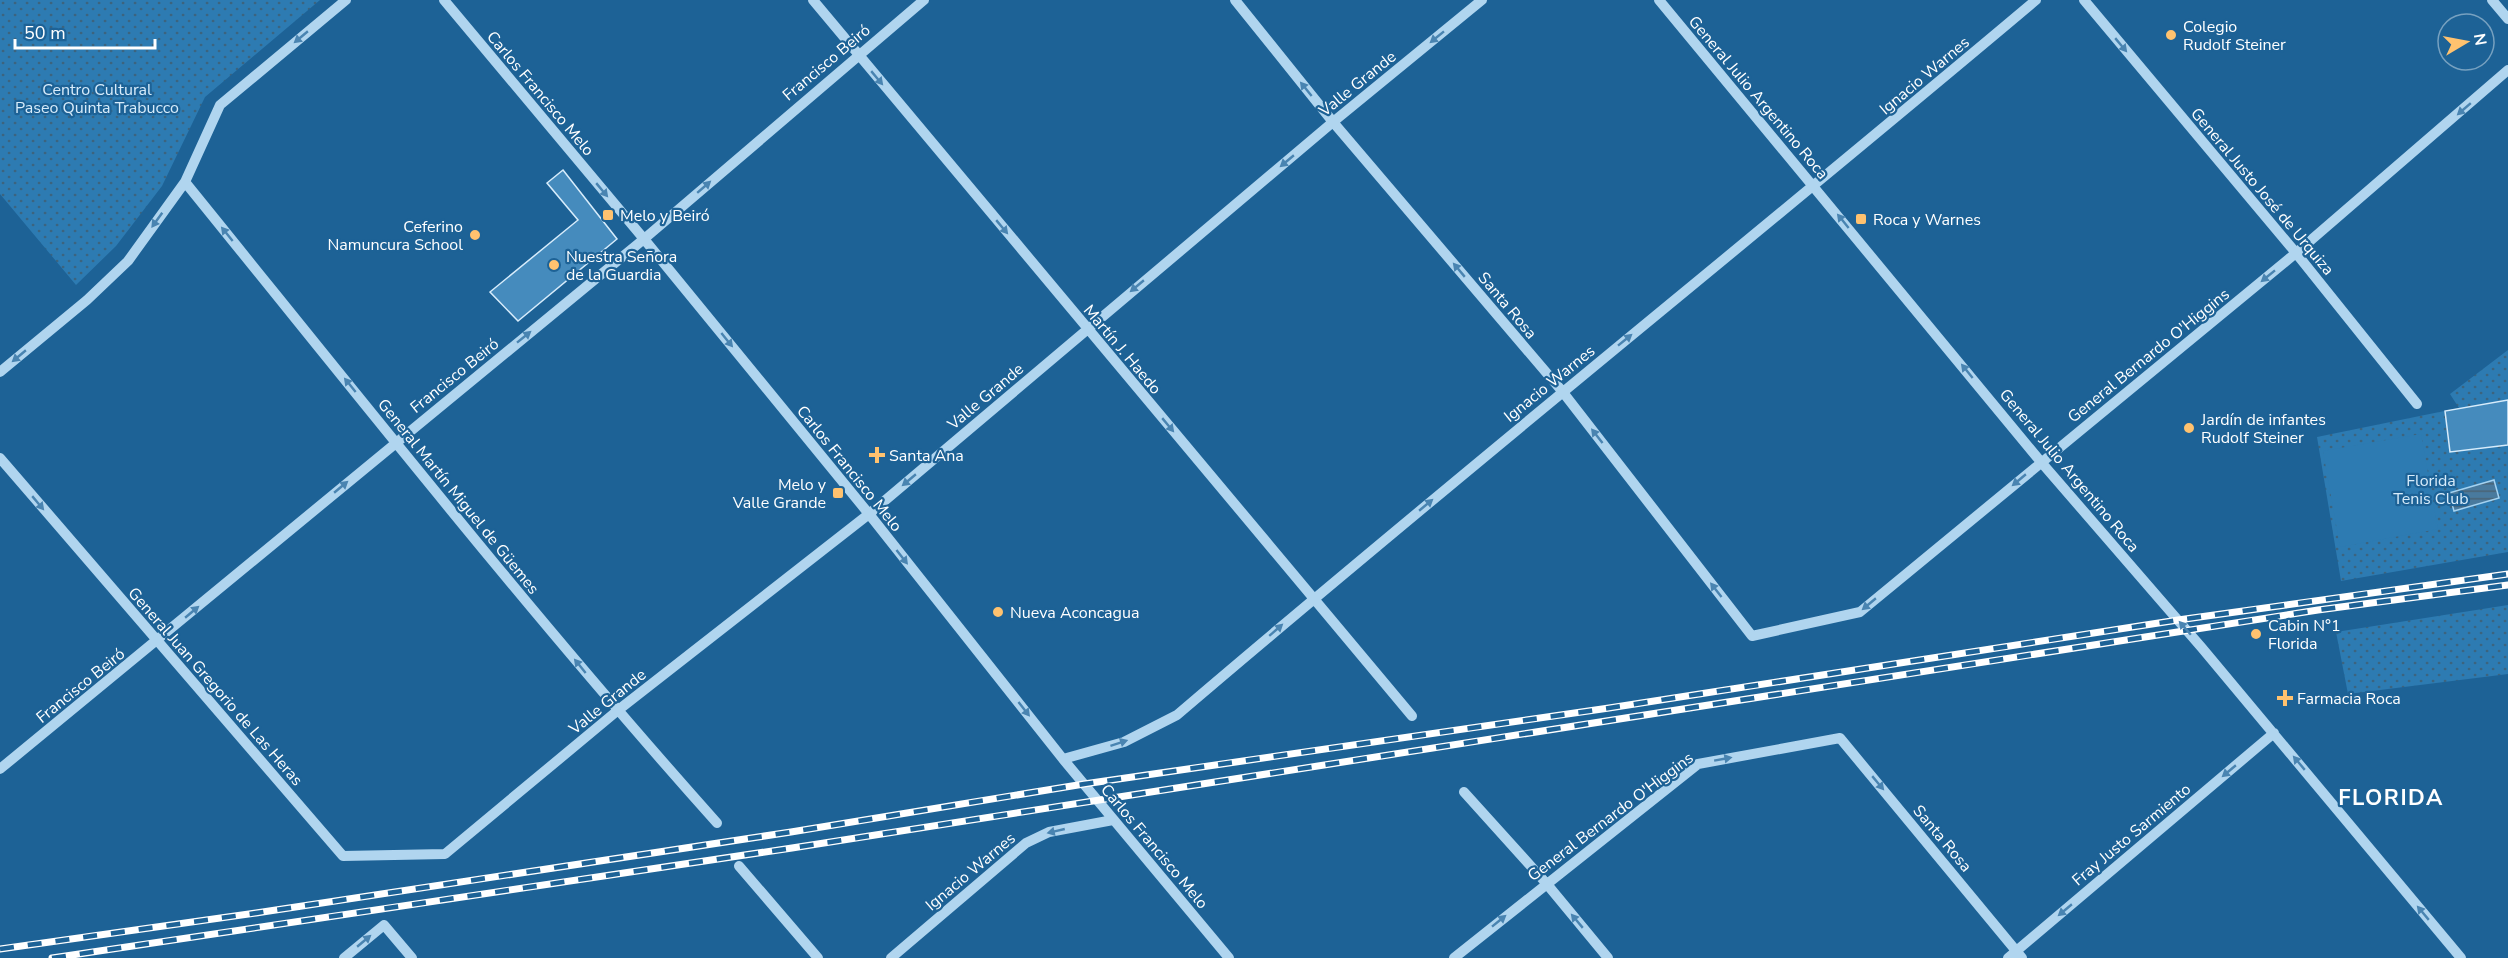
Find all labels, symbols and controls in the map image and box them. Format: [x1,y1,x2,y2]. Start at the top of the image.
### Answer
street label: General Julio Argentino Roca [1683,11,1833,184]
scale bar [15,12,154,50]
north arrow [2436,12,2496,72]
place label: Colegio Rudolf Steiner [2183,16,2286,56]
street label: Francisco Beiró [778,19,875,106]
text: 50 m [24,21,66,45]
street label: Carlos Francisco Melo [481,27,599,161]
marker: Colegio Rudolf Steiner [2164,28,2178,42]
one-way arrow [1430,30,1445,43]
one-way arrow [293,31,309,44]
street label: Ignacio Warnes [1875,32,1974,120]
text: N [2468,32,2492,47]
one-way arrow [2115,37,2128,53]
street label: Valle Grande [1314,46,1401,122]
one-way arrow [870,70,883,85]
park label: Centro Cultural Paseo Quinta Trabucco [15,79,179,119]
one-way arrow [1300,82,1313,97]
one-way arrow [2456,102,2472,115]
street label: General Justo José de Urquiza [2186,103,2339,280]
one-way arrow [1280,154,1295,167]
one-way arrow [696,181,711,194]
one-way arrow [596,182,609,198]
place label: Melo y Beiró [620,205,710,227]
marker: Melo y Beiró [601,208,615,222]
place label: Roca y Warnes [1873,209,1981,231]
one-way arrow [151,212,163,228]
marker: Roca y Warnes [1854,212,1868,226]
one-way arrow [1837,213,1849,228]
place label: Ceferino Namuncura School [327,216,463,256]
one-way arrow [995,219,1008,234]
one-way arrow [222,226,234,241]
marker: Ceferino Namuncura School [468,228,482,242]
place label: Nuestra Señora de la Guardia [566,246,677,286]
marker: Nuestra Señora de la Guardia [547,258,561,272]
one-way arrow [1452,262,1465,278]
street label: Santa Rosa [1473,267,1542,344]
one-way arrow [2260,270,2276,283]
one-way arrow [1129,280,1145,293]
street label: General Bernardo O'Higgins [2063,284,2234,428]
street label: Martín J. Haedo [1078,300,1166,399]
one-way arrow [516,330,532,343]
one-way arrow [720,332,733,348]
street label: Francisco Beiró [406,333,504,418]
one-way arrow [1617,334,1633,347]
street label: Ignacio Warnes [1499,340,1600,427]
one-way arrow [12,349,27,362]
street label: Valle Grande [942,358,1028,436]
one-way arrow [1961,364,1974,379]
one-way arrow [344,378,356,393]
street label: General Julio Argentino Roca [1994,384,2144,557]
street label: General Martín Miguel de Güemes [372,394,544,599]
street label: Carlos Francisco Melo [791,401,907,537]
place label: Jardín de infantes Rudolf Steiner [2200,409,2326,449]
one-way arrow [1161,417,1174,432]
marker: Jardín de infantes Rudolf Steiner [2182,421,2196,435]
one-way arrow [1590,428,1603,444]
place label: Santa Ana [889,445,964,467]
marker: Santa Ana [870,448,884,462]
park label: Florida Tenis Club [2393,470,2469,510]
one-way arrow [2012,473,2027,486]
place label: Melo y Valle Grande [732,474,827,514]
one-way arrow [901,474,917,487]
one-way arrow [333,481,349,494]
marker: Melo y Valle Grande [831,486,845,500]
one-way arrow [31,495,44,510]
one-way arrow [1418,498,1434,511]
one-way arrow [896,549,909,565]
one-way arrow [1710,582,1723,598]
street label: General Juan Gregorio de Las Heras [123,583,308,791]
one-way arrow [1861,598,1877,611]
place label: Nueva Aconcagua [1010,602,1139,624]
marker: Nueva Aconcagua [991,605,1005,619]
one-way arrow [184,607,199,619]
place label: Cabin N°1 Florida [2268,615,2341,655]
one-way arrow [2179,621,2192,636]
one-way arrow [1268,624,1283,637]
marker: Cabin N°1 Florida [2249,627,2263,641]
street label: Francisco Beiró [32,643,130,728]
one-way arrow [574,659,587,674]
street label: Valle Grande [564,664,651,740]
place label: Farmacia Roca [2297,688,2401,710]
marker: Farmacia Roca [2278,691,2292,705]
one-way arrow [1017,702,1029,717]
one-way arrow [1110,738,1128,747]
street label: General Bernardo O'Higgins [1523,747,1698,886]
one-way arrow [1714,754,1733,763]
one-way arrow [2293,756,2306,771]
one-way arrow [2221,764,2237,777]
one-way arrow [1871,775,1884,791]
street label: Fray Justo Sarmiento [2068,778,2196,891]
street label: Carlos Francisco Melo [1095,780,1213,914]
district label: FLORIDA [2338,783,2444,813]
street label: Santa Rosa [1908,800,1977,877]
one-way arrow [1047,827,1065,837]
street label: Ignacio Warnes [921,828,1020,916]
one-way arrow [2057,904,2073,917]
one-way arrow [2417,905,2430,921]
one-way arrow [1571,914,1584,929]
one-way arrow [1491,915,1507,928]
one-way arrow [356,935,372,948]

